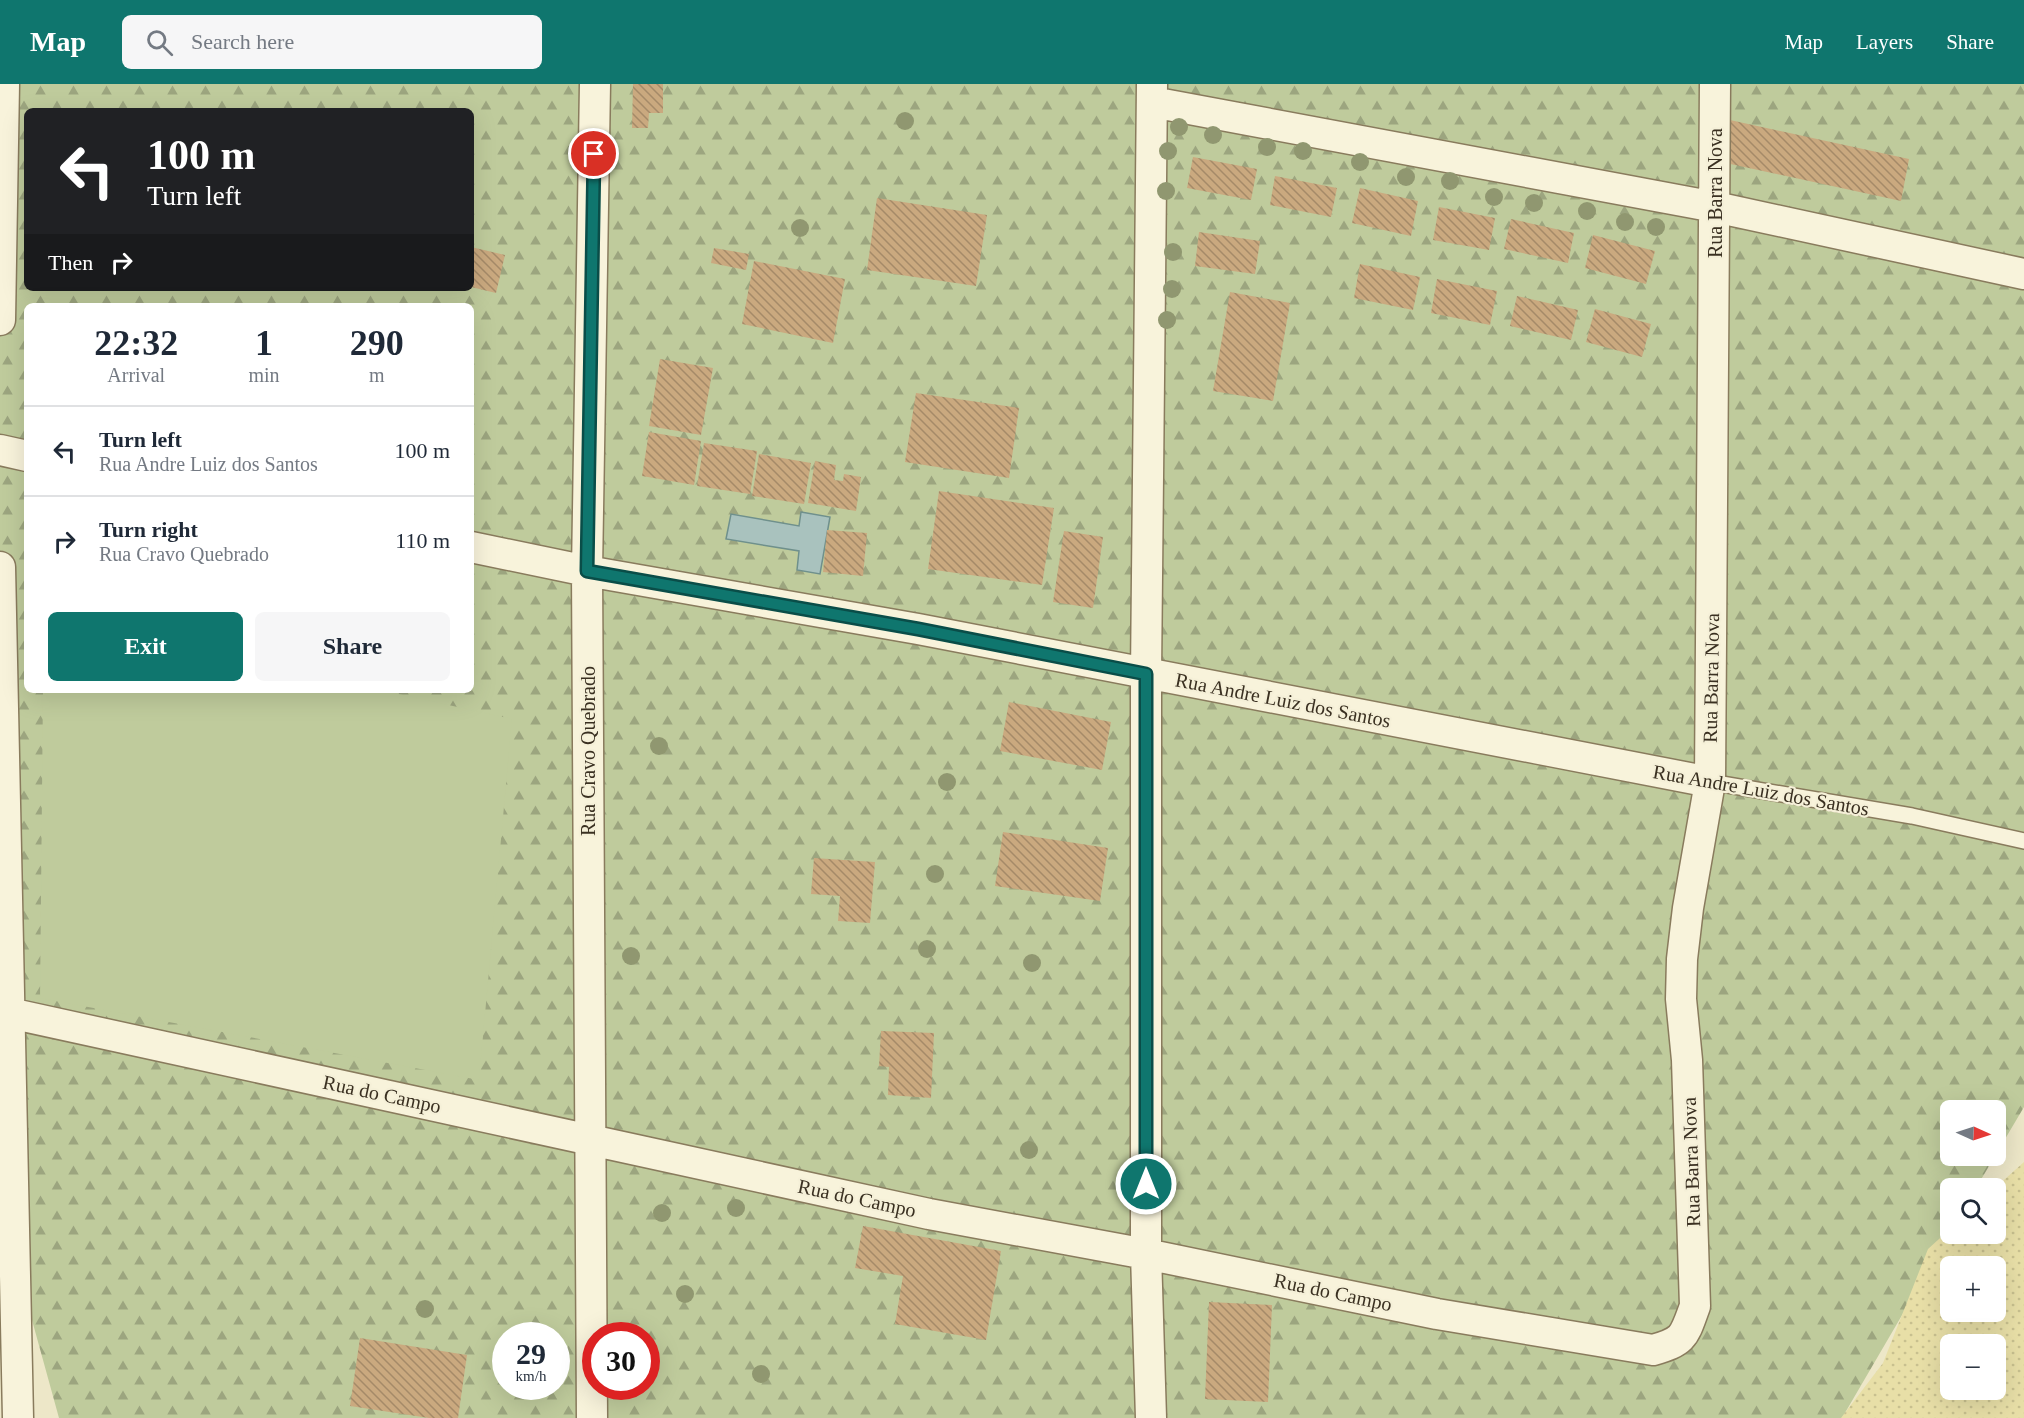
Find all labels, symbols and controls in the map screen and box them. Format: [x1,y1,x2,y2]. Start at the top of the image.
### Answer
search box [122,15,542,69]
text: Map [30,26,86,57]
icon: search [143,26,176,59]
text: Search here [191,29,294,54]
text: Map [1785,30,1823,54]
text: Layers [1856,30,1913,54]
text: Share [1946,30,1994,54]
pin [568,128,619,179]
street label: Rua Barra Nova [1704,128,1726,258]
icon: left [48,132,126,210]
text: 100 m [147,132,256,178]
icon: arrive [577,137,610,170]
text: Turn left [147,181,241,211]
icon: right [105,246,138,279]
text: Then [48,250,93,275]
text: 22:32 [94,323,178,363]
text: 1 [255,323,273,363]
text: 290 [350,323,404,363]
text: Arrival [107,364,165,386]
text: min [248,364,280,386]
text: m [369,364,385,386]
text: Turn left [99,427,182,452]
icon: left [48,435,81,468]
text: 100 m [394,438,450,463]
text: Rua Andre Luiz dos Santos [99,453,318,475]
text: Turn right [99,517,198,542]
icon: right [48,525,81,558]
text: 110 m [395,528,450,553]
text: Rua Cravo Quebrado [99,543,269,565]
button: Exit [48,612,243,681]
button: Share [255,612,450,681]
street label: Rua Barra Nova [1699,613,1723,743]
street label: Rua Cravo Quebrado [577,666,599,836]
street label: Rua Andre Luiz dos Santos [1173,668,1393,732]
street label: Rua Andre Luiz dos Santos [1651,760,1871,820]
street label: Rua do Campo [321,1071,443,1118]
street label: Rua Barra Nova [1678,1097,1704,1227]
north arrow [1940,1100,2006,1166]
map controls [1940,1100,2006,1400]
position arrow [1114,1152,1178,1216]
street label: Rua do Campo [796,1175,918,1222]
button: search [1940,1178,2006,1244]
button: + [1940,1256,2006,1322]
street label: Rua do Campo [1272,1269,1394,1316]
speed limit sign: 30 [582,1322,660,1400]
button: − [1940,1334,2006,1400]
text: 29 [516,1337,546,1370]
text: km/h [516,1368,546,1384]

